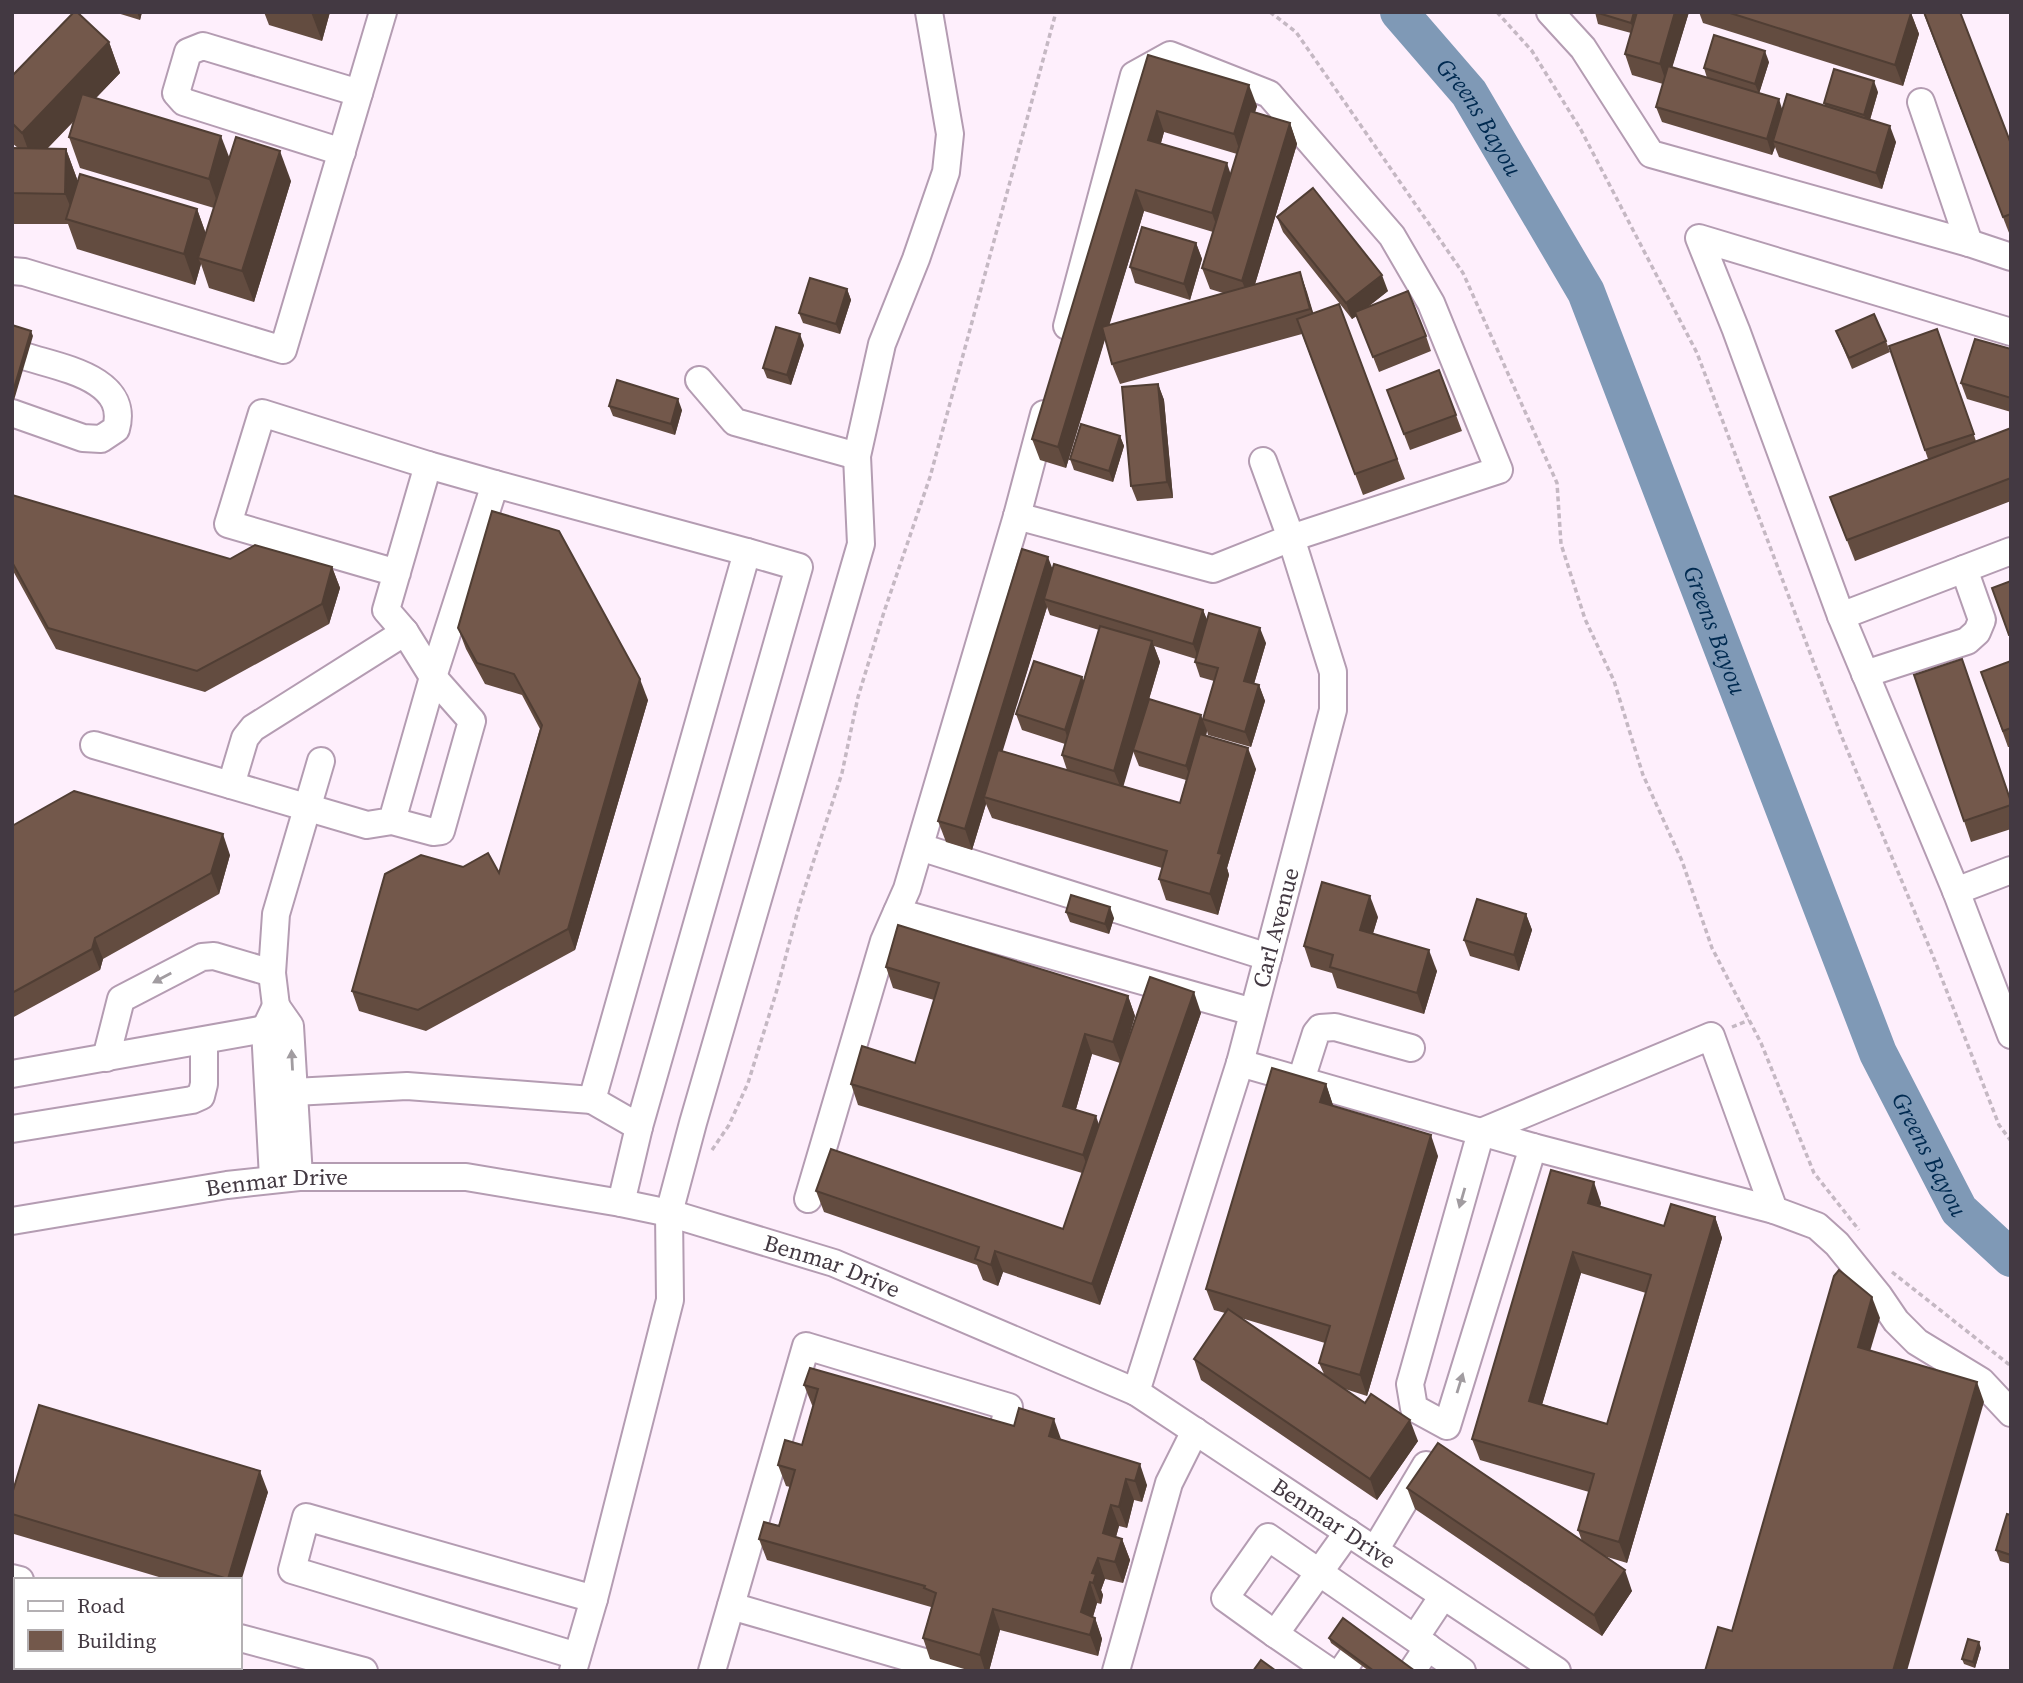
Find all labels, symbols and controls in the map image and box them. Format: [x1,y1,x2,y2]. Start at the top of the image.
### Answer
water label: Greens Bayou [1429,50,1531,182]
water label: Greens Bayou [1676,561,1756,700]
street label: Carl Avenue [1244,864,1307,991]
one-way arrow [152,972,172,984]
one-way arrow [287,1049,298,1071]
water label: Greens Bayou [1884,1086,1976,1222]
street label: Benmar Drive [203,1161,348,1204]
one-way arrow [1457,1188,1467,1209]
street label: Benmar Drive [760,1227,905,1305]
one-way arrow [1456,1372,1466,1393]
street label: Benmar Drive [1266,1470,1402,1576]
legend [14,1578,242,1669]
text: Road [77,1591,125,1620]
text: Building [77,1626,156,1655]

